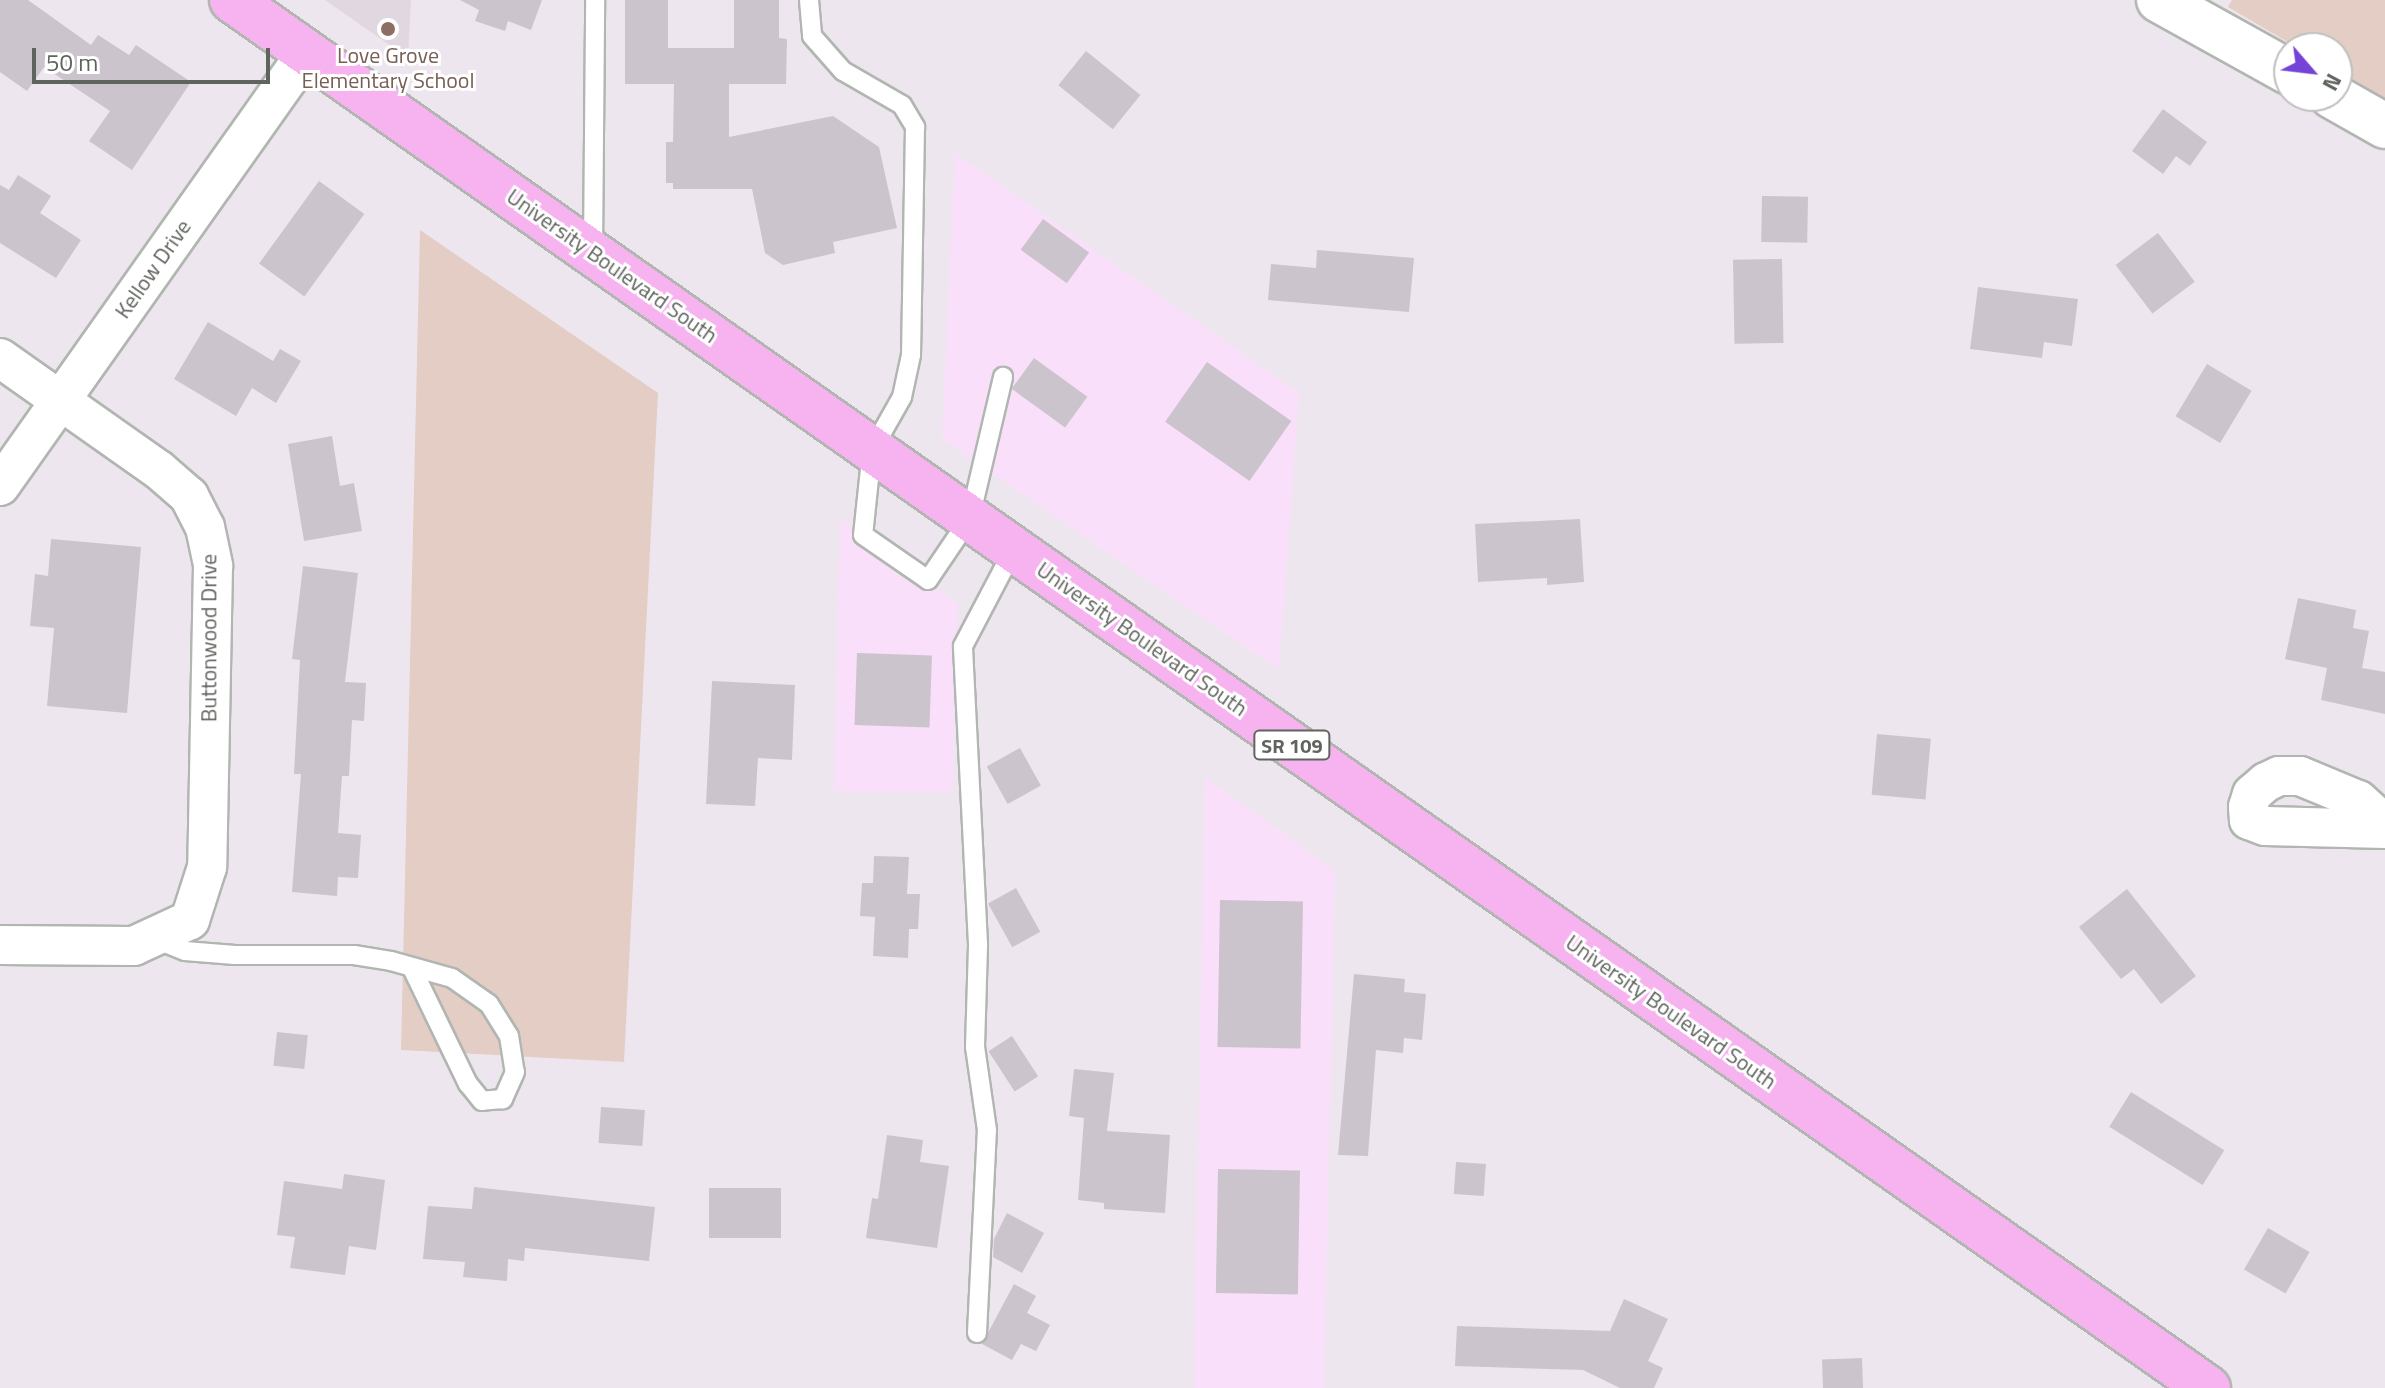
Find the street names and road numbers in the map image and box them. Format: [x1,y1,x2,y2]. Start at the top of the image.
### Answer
street label: University Boulevard South [502,183,722,349]
street label: Kellow Drive [109,214,197,324]
street label: Buttonwood Drive [196,554,222,722]
street label: University Boulevard South [1032,556,1252,722]
road number: SR 109 [1252,729,1332,761]
street label: University Boulevard South [1561,929,1781,1095]

